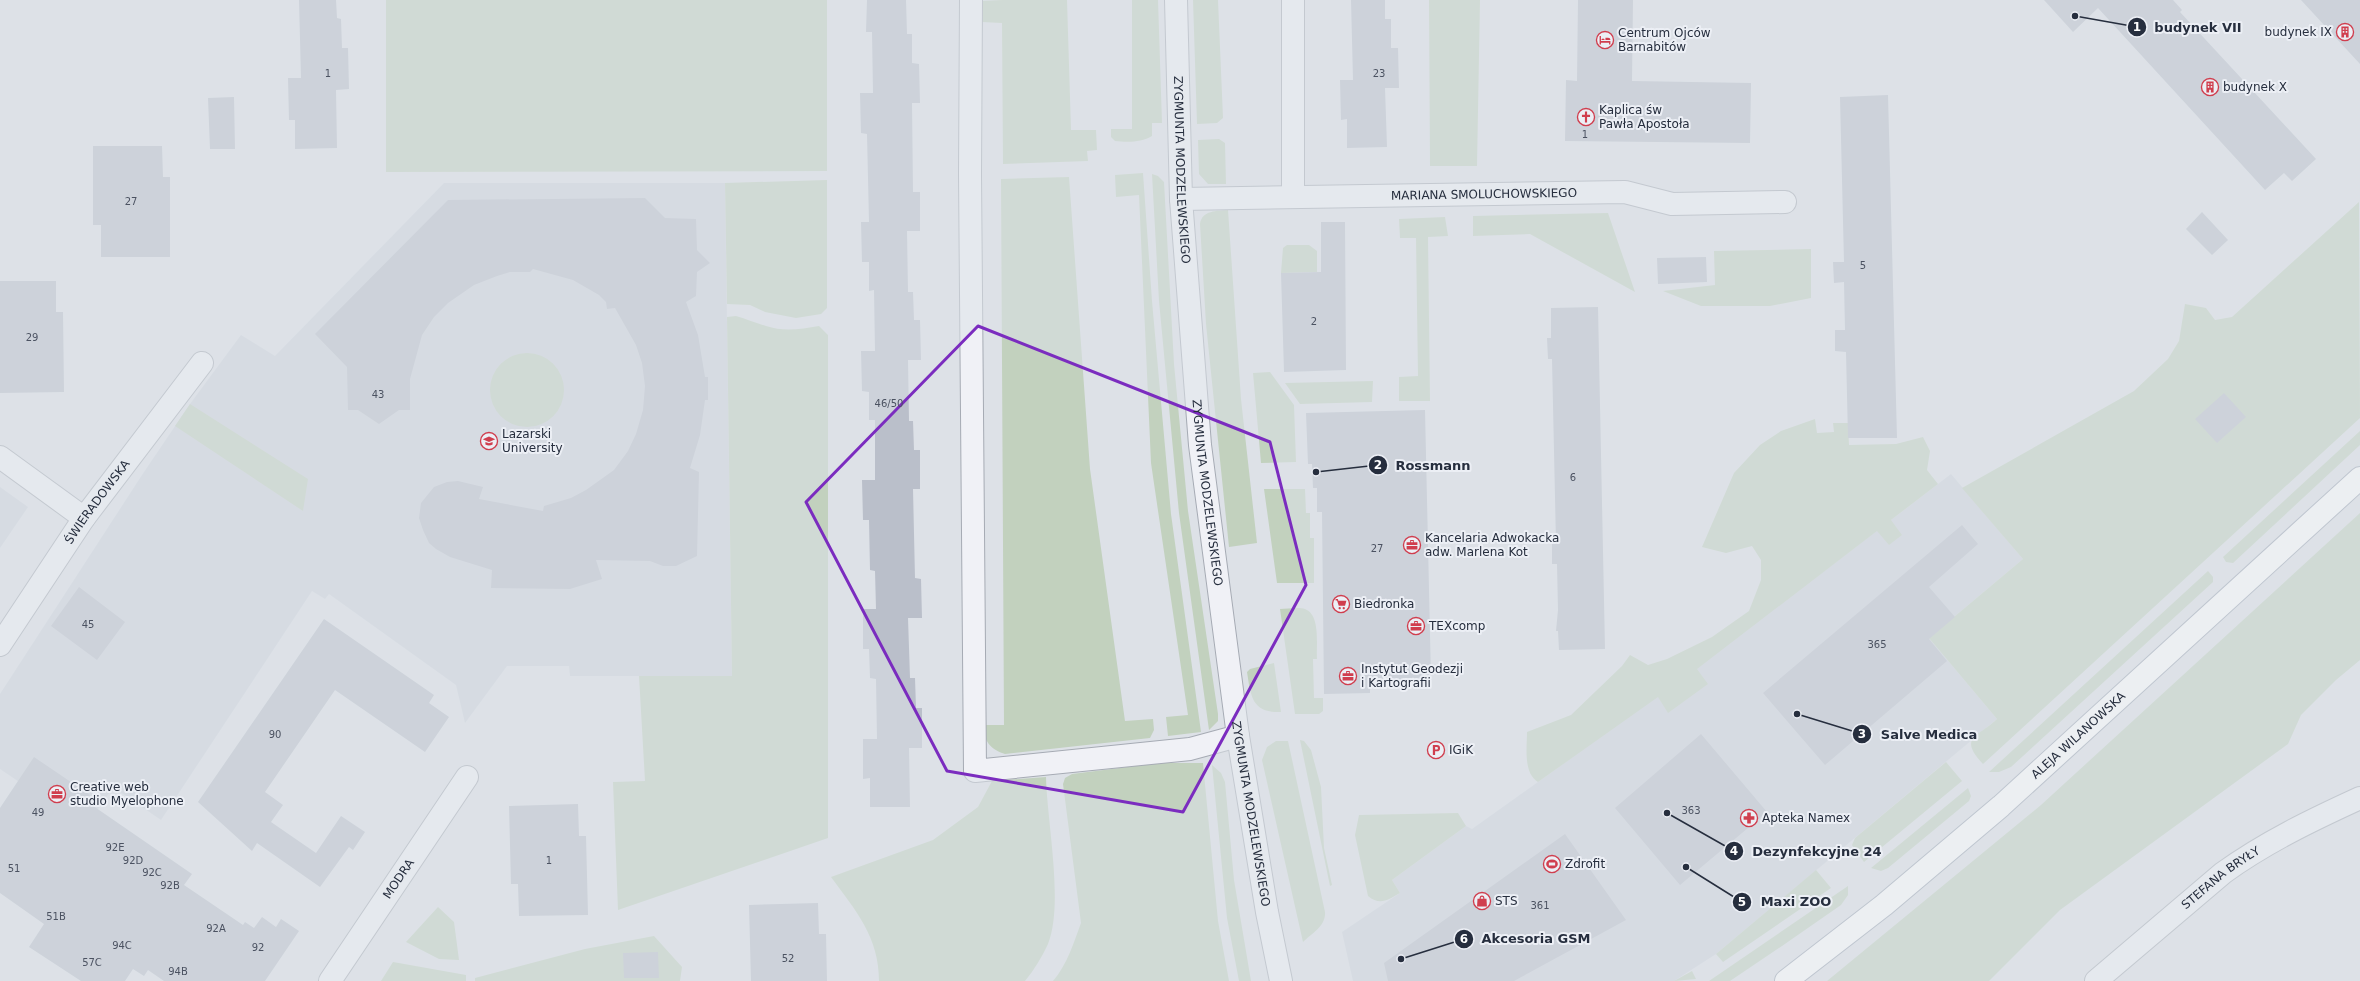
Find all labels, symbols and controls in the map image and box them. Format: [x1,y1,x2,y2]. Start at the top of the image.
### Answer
callout: budynek VII [2127,15,2250,40]
text: 1 [2133,20,2141,34]
text: budynek VII [2154,20,2242,35]
building icon: budynek IX [2335,22,2355,42]
place label: budynek IX [2265,25,2332,39]
place label: Centrum Ojców Barnabitów [1618,26,1711,54]
hotel icon: Centrum Ojców Barnabitów [1595,30,1615,50]
house number: 1 [325,68,331,79]
house number: 23 [1373,68,1385,79]
street label: ZYGMUNTA MODZELEWSKIEGO [1171,76,1193,264]
building icon: budynek X [2200,77,2220,97]
place label: budynek X [2223,80,2287,94]
place label: Kaplica św Pawła Apostoła [1599,103,1690,131]
church icon: Kaplica św Pawła Apostoła [1576,107,1596,127]
house number: 1 [1582,129,1588,140]
street label: MARIANA SMOLUCHOWSKIEGO [1391,186,1577,203]
house number: 27 [125,196,137,207]
house number: 5 [1860,260,1866,271]
house number: 2 [1311,316,1317,327]
house number: 29 [26,332,38,343]
house number: 43 [372,389,384,400]
house number: 46/50 [875,398,903,409]
street label: ZYGMUNTA MODZELEWSKIEGO [1189,399,1225,587]
place label: Lazarski University [502,427,563,455]
school or university icon: Lazarski University [479,431,499,451]
callout: Rossmann [1368,452,1479,477]
street label: ŚWIERADOWSKA [61,457,133,547]
text: 2 [1374,458,1382,472]
text: Rossmann [1395,458,1471,473]
house number: 6 [1570,472,1576,483]
place label: Kancelaria Adwokacka adw. Marlena Kot [1425,531,1559,559]
office icon: Kancelaria Adwokacka adw. Marlena Kot [1402,535,1422,555]
house number: 27 [1371,543,1383,554]
supermarket icon: Biedronka [1331,594,1351,614]
place label: Biedronka [1354,597,1414,611]
office icon: TEXcomp [1406,616,1426,636]
house number: 45 [82,619,94,630]
place label: TEXcomp [1428,619,1485,633]
house number: 365 [1867,639,1887,650]
place label: Instytut Geodezji i Kartografii [1361,662,1463,690]
office icon: Instytut Geodezji i Kartografii [1338,666,1358,686]
street label: ALEJA WILANOWSKA [2028,688,2129,782]
street label: ZYGMUNTA MODZELEWSKIEGO [1229,720,1273,908]
callout: Salve Medica [1852,722,1985,747]
text: 3 [1858,727,1866,741]
text: Salve Medica [1881,727,1977,742]
house number: 90 [269,729,281,740]
parking icon: IGiK [1426,740,1446,760]
place label: IGiK [1449,743,1474,757]
place label: Creative web studio Myelophone [70,780,184,808]
office icon: Creative web studio Myelophone [47,784,67,804]
house number: 363 [1681,805,1701,816]
house number: 49 [32,807,44,818]
pharmacy icon: Apteka Namex [1739,808,1759,828]
place label: Apteka Namex [1762,811,1850,825]
callout: Dezynfekcyjne 24 [1724,839,1890,864]
house number: 92E [105,842,125,853]
street label: STEFANA BRYŁY [2179,843,2263,912]
text: 4 [1730,844,1738,858]
text: Dezynfekcyjne 24 [1752,844,1882,859]
sports icon: Zdrofit [1542,854,1562,874]
house number: 92D [123,855,144,866]
house number: 1 [546,855,552,866]
street label: MODRA [380,856,417,902]
place label: Zdrofit [1565,857,1605,871]
house number: 51 [8,863,20,874]
house number: 92C [142,867,162,878]
house number: 92B [160,880,180,891]
callout: Maxi ZOO [1732,889,1839,914]
shop icon: STS [1472,891,1492,911]
place label: STS [1495,894,1518,908]
text: Maxi ZOO [1761,894,1831,909]
text: 5 [1738,895,1746,909]
house number: 361 [1530,900,1550,911]
house number: 51B [46,911,66,922]
house number: 92A [206,923,226,934]
callout: Akcesoria GSM [1454,926,1599,951]
text: Akcesoria GSM [1481,931,1591,946]
text: 6 [1460,932,1468,946]
house number: 94C [112,940,132,951]
house number: 92 [252,942,264,953]
house number: 52 [782,953,794,964]
house number: 57C [82,957,102,968]
house number: 94B [168,966,188,977]

